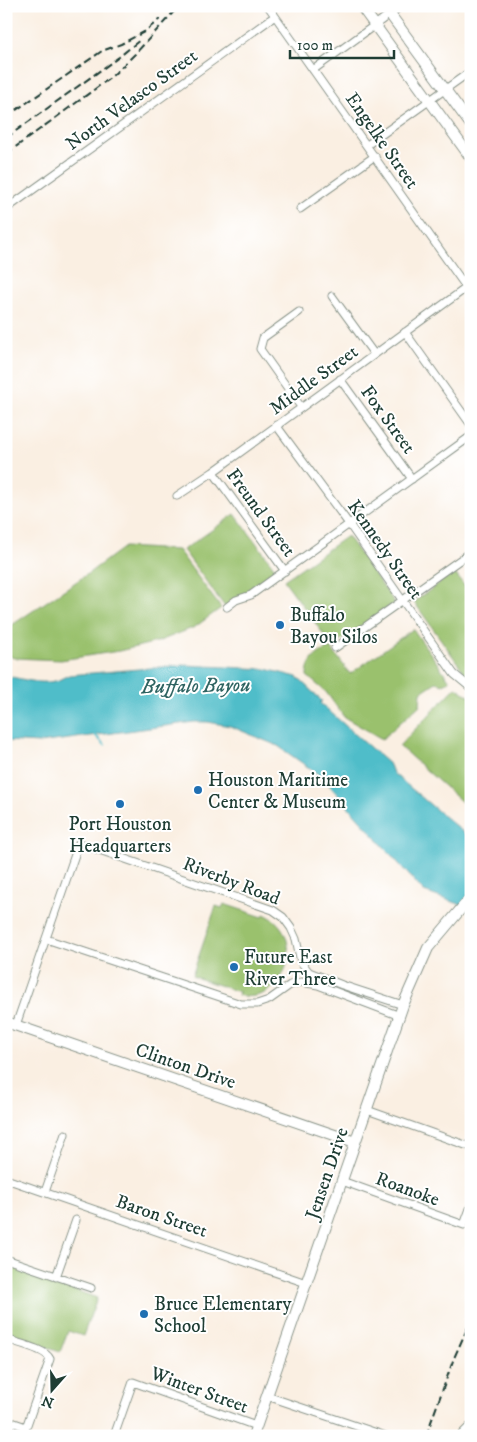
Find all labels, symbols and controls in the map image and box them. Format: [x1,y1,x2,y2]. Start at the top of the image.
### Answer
scale bar [290,28,393,60]
text: 100 m [297,36,333,55]
street label: North Velasco Street [62,45,202,156]
street label: Engelke Street [340,88,423,193]
street label: Middle Street [265,340,363,420]
street label: Fox Street [355,381,420,458]
street label: Freund Street [221,464,300,561]
street label: Kennedy Street [342,496,427,604]
place label: Buffalo Bayou Silos [290,604,378,649]
marker: Buffalo Bayou Silos [274,619,286,631]
water label: Buffalo Bayou [140,673,251,700]
place label: Houston Maritime Center & Museum [208,769,348,814]
marker: Houston Maritime Center & Museum [192,784,204,796]
marker: Port Houston Headquarters [114,798,126,810]
place label: Port Houston Headquarters [69,813,171,859]
street label: Riverby Road [180,852,284,911]
place label: Future East River Three [244,946,336,991]
marker: Future East River Three [228,961,240,973]
street label: Clinton Drive [132,1039,239,1094]
street label: Jensen Drive [300,1124,354,1224]
street label: Roanoke [373,1167,443,1212]
street label: Baron Street [113,1190,210,1243]
place label: Bruce Elementary School [154,1293,292,1338]
marker: Bruce Elementary School [138,1308,150,1320]
street label: Winter Street [147,1362,251,1419]
north arrow [28,1364,78,1414]
text: N [39,1391,56,1412]

